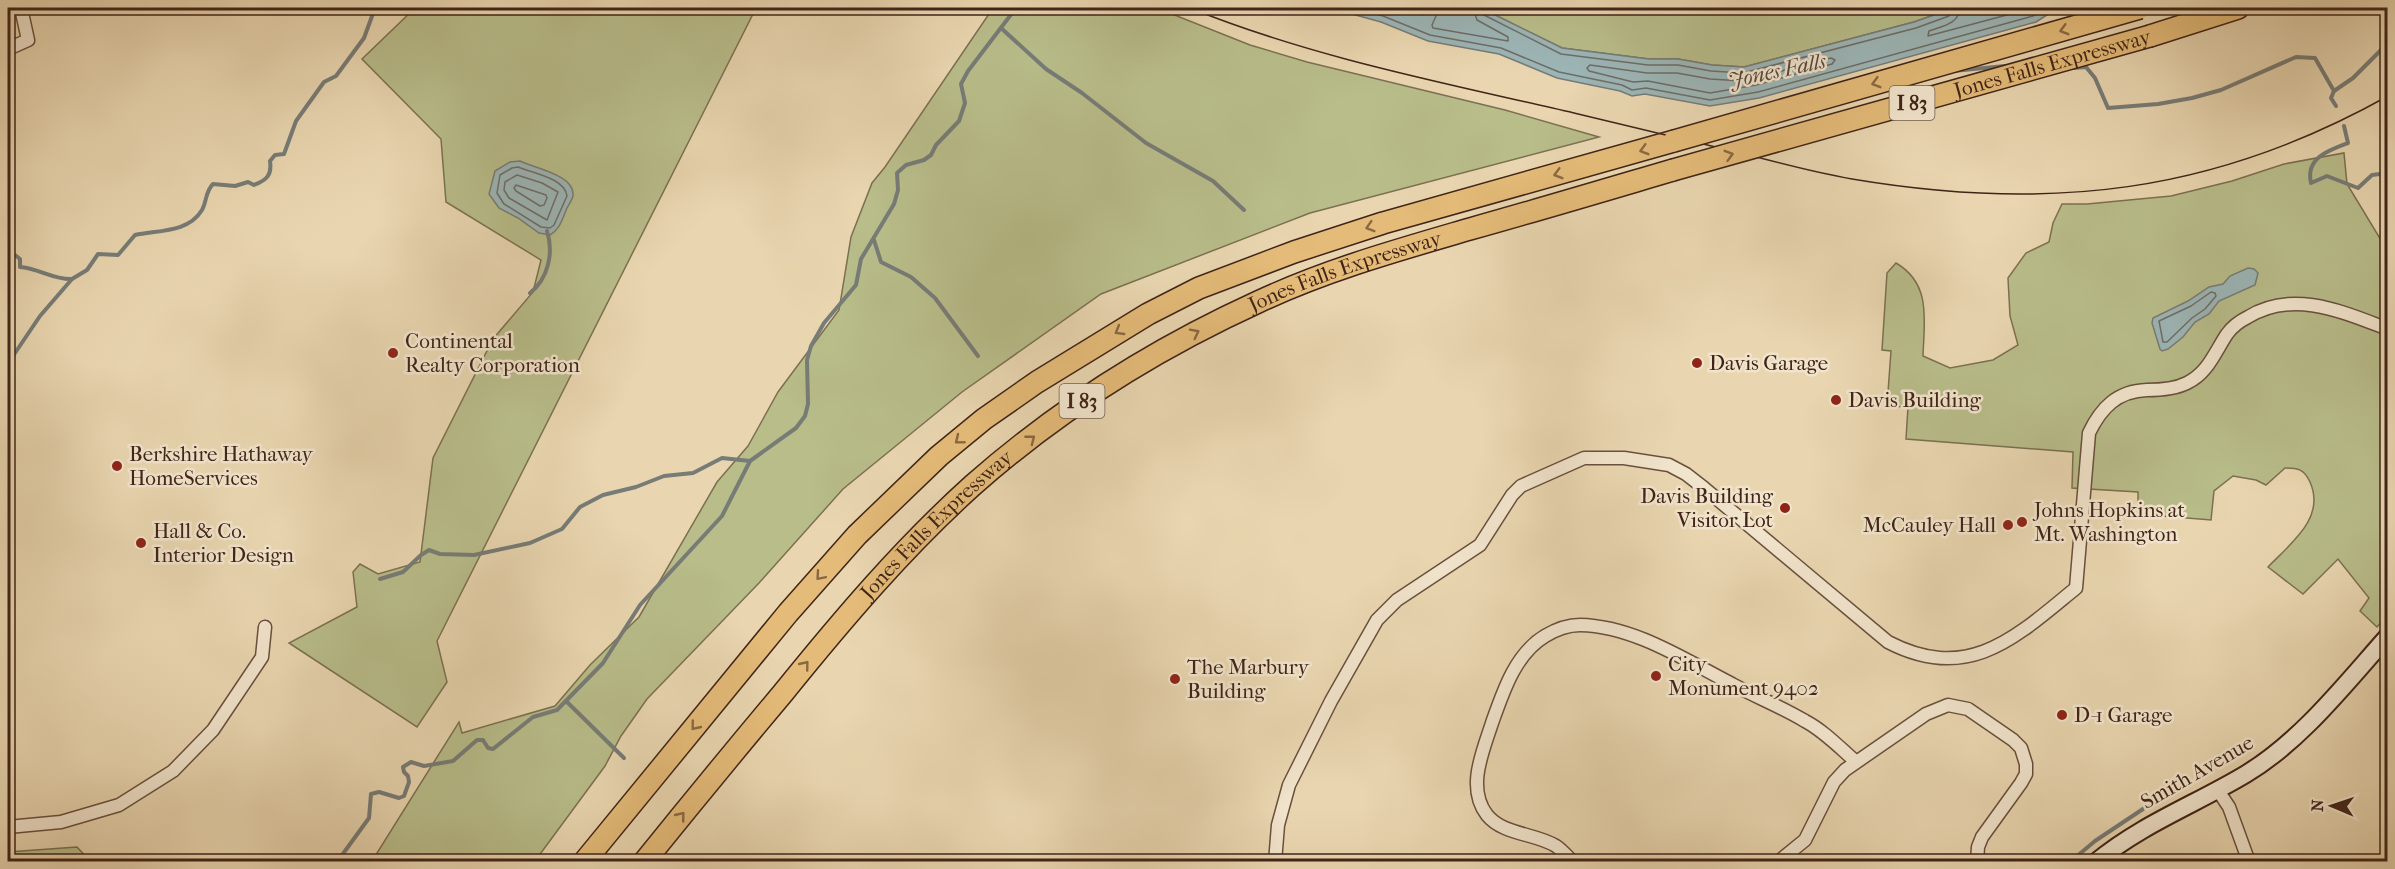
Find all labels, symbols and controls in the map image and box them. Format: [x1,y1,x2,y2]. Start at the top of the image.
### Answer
one-way arrow [2059,23,2070,35]
street label: Jones Falls Expressway [1949,24,2154,103]
water label: Jones Falls [1726,48,1829,94]
one-way arrow [1872,76,1882,88]
road number: I 83 [1890,86,1934,120]
one-way arrow [1639,142,1649,155]
one-way arrow [1724,149,1734,162]
one-way arrow [1553,167,1564,179]
one-way arrow [1365,220,1376,232]
street label: Jones Falls Expressway [1243,226,1445,318]
one-way arrow [1115,323,1125,335]
place label: Continental Realty Corporation [405,329,580,377]
one-way arrow [1188,329,1199,340]
marker: Continental Realty Corporation [386,346,400,360]
place label: Davis Garage [1709,351,1828,375]
marker: Davis Garage [1690,356,1704,370]
road number: I 83 [1060,384,1104,418]
place label: Davis Building [1848,388,1982,412]
marker: Davis Building [1829,393,1843,407]
one-way arrow [955,433,966,444]
one-way arrow [1024,435,1035,446]
place label: Berkshire Hathaway HomeServices [129,442,314,490]
street label: Jones Falls Expressway [854,444,1018,605]
marker: Berkshire Hathaway HomeServices [110,459,124,473]
place label: Davis Building Visitor Lot [1640,484,1774,532]
place label: Johns Hopkins at Mt. Washington [2032,498,2186,546]
marker: Davis Building Visitor Lot [1778,501,1792,515]
place label: McCauley Hall [1863,513,1996,537]
marker: Johns Hopkins at Mt. Washington [2015,515,2029,529]
marker: McCauley Hall [2001,518,2015,532]
place label: Hall & Co. Interior Design [153,519,294,567]
marker: Hall & Co. Interior Design [134,536,148,550]
one-way arrow [816,569,827,580]
place label: City Monument 9402 [1668,652,1819,700]
place label: The Marbury Building [1187,655,1310,703]
one-way arrow [798,661,809,672]
marker: City Monument 9402 [1649,669,1663,683]
marker: The Marbury Building [1168,672,1182,686]
place label: D-1 Garage [2074,703,2172,727]
marker: D-1 Garage [2055,708,2069,722]
one-way arrow [691,719,702,730]
street label: Smith Avenue [2136,730,2258,814]
north arrow [2302,776,2362,836]
text: N [2308,798,2327,812]
one-way arrow [674,812,685,823]

